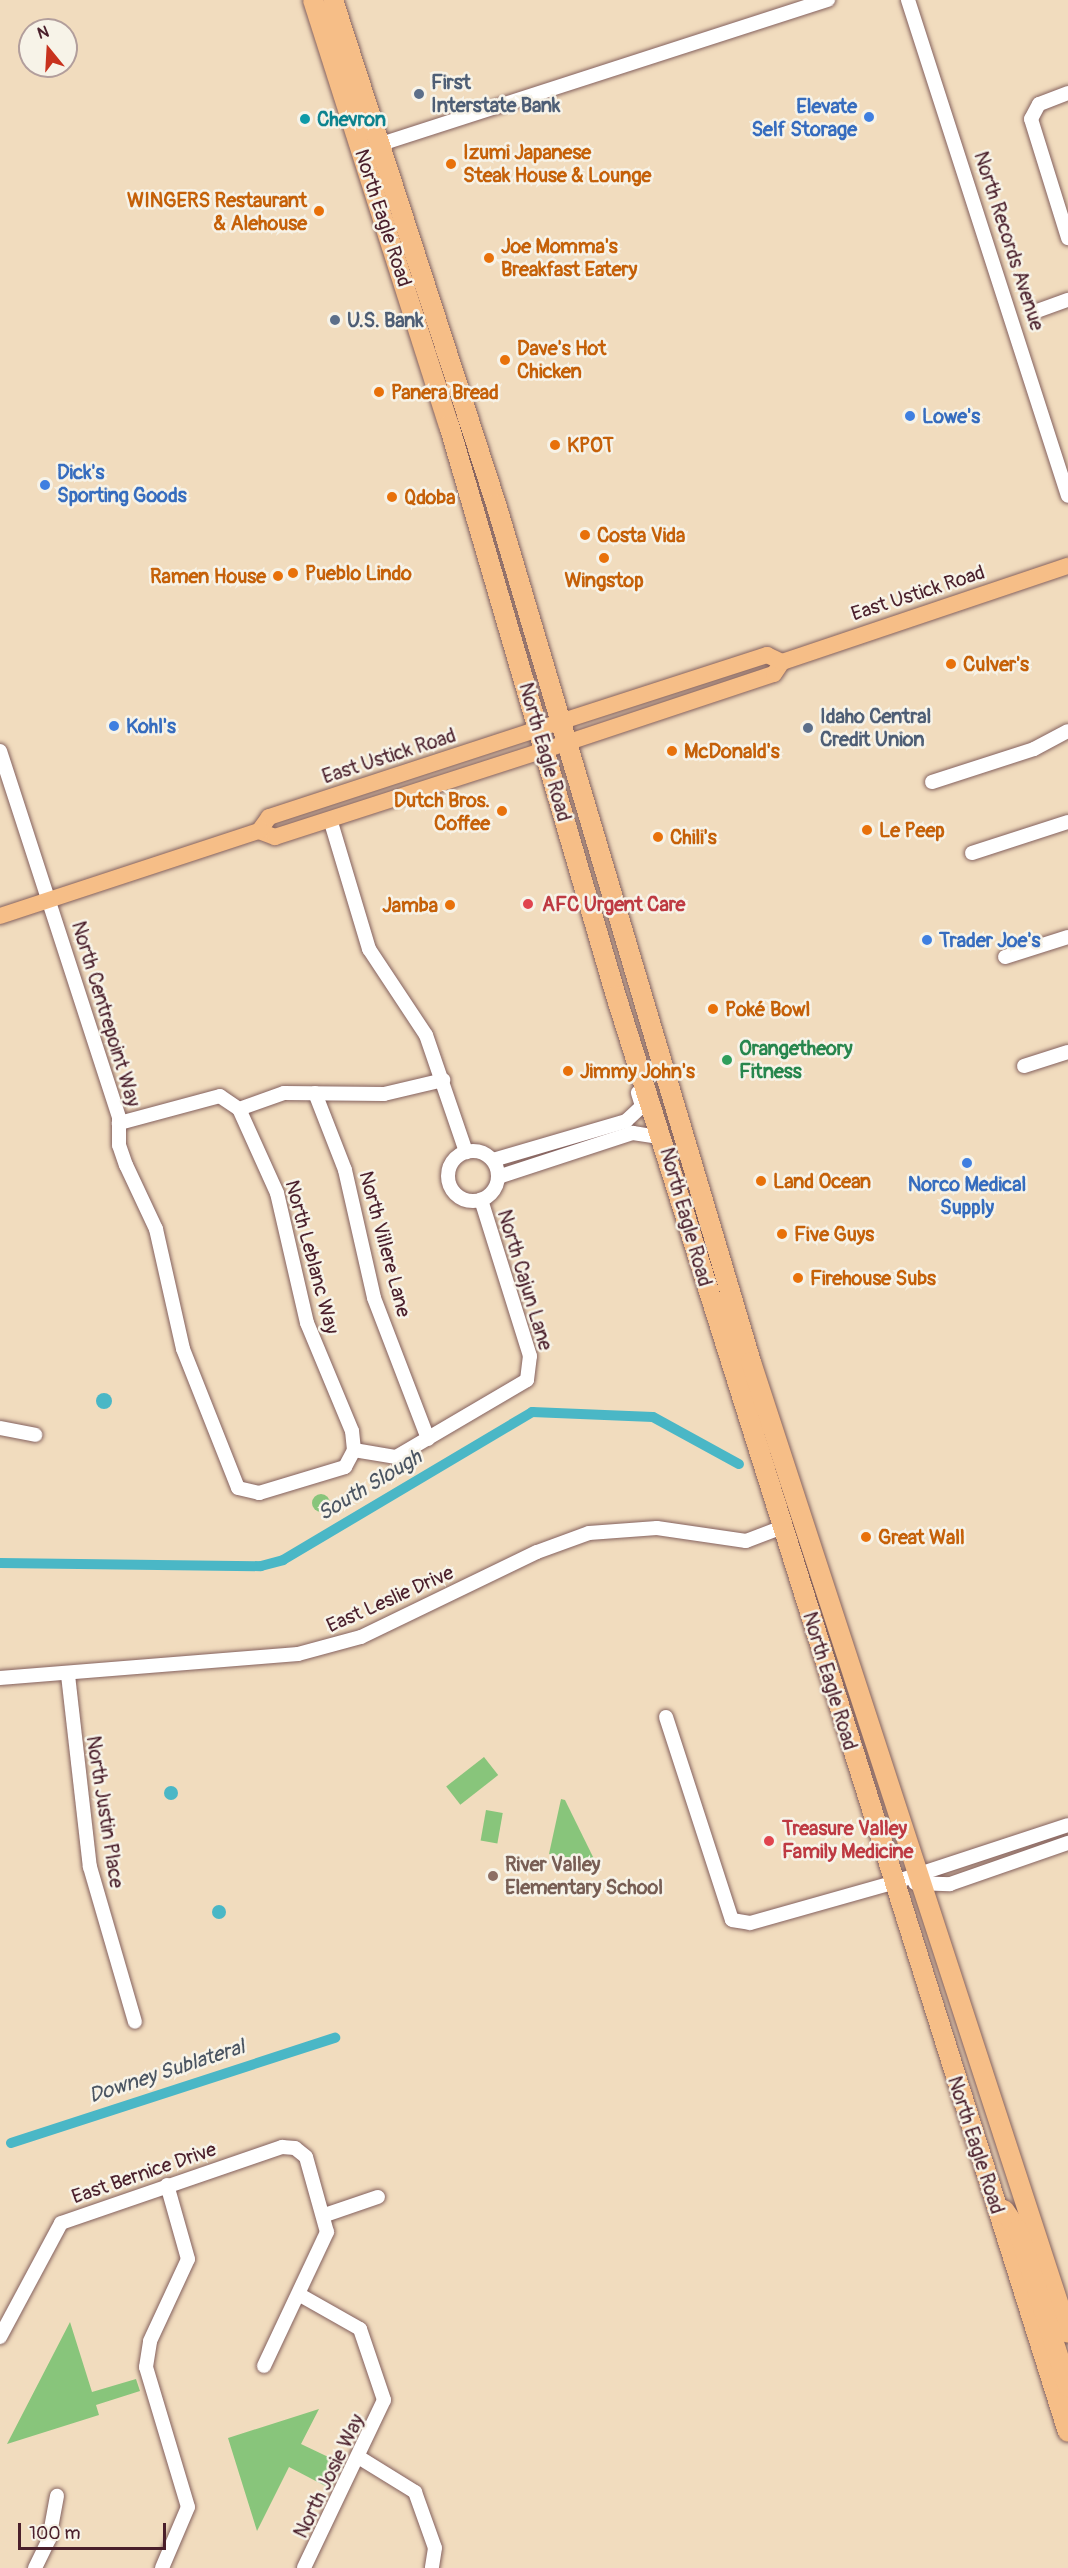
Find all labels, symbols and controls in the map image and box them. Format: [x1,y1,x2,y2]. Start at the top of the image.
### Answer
north arrow [18,18,78,78]
text: N [35,22,51,44]
place label: First Interstate Bank [431,70,560,117]
marker: First Interstate Bank [412,87,426,101]
place label: Elevate Self Storage [751,94,857,141]
place label: Chevron [317,107,386,131]
marker: Elevate Self Storage [862,110,876,124]
marker: Chevron [298,112,312,126]
place label: Izumi Japanese Steak House & Lounge [463,140,651,187]
street label: North Eagle Road [349,146,417,290]
street label: North Records Avenue [969,148,1049,334]
marker: Izumi Japanese Steak House & Lounge [444,157,458,171]
place label: WINGERS Restaurant & Alehouse [127,188,307,235]
marker: WINGERS Restaurant & Alehouse [312,204,326,218]
place label: Joe Momma's Breakfast Eatery [501,234,637,281]
marker: Joe Momma's Breakfast Eatery [482,251,496,265]
place label: U.S. Bank [347,308,424,332]
marker: U.S. Bank [328,313,342,327]
place label: Dave's Hot Chicken [517,336,606,383]
marker: Dave's Hot Chicken [498,353,512,367]
place label: Panera Bread [391,380,499,404]
marker: Panera Bread [372,385,386,399]
place label: Lowe's [922,404,980,428]
marker: Lowe's [903,409,917,423]
place label: KPOT [567,433,614,457]
marker: KPOT [548,438,562,452]
place label: Dick's Sporting Goods [57,461,187,508]
marker: Dick's Sporting Goods [38,478,52,492]
place label: Qdoba [404,485,455,509]
marker: Qdoba [385,490,399,504]
place label: Costa Vida [597,523,685,547]
marker: Costa Vida [578,528,592,542]
marker: Wingstop [597,551,611,565]
street label: East Ustick Road [848,560,988,626]
place label: Pueblo Lindo [305,561,412,585]
place label: Ramen House [150,564,266,588]
marker: Pueblo Lindo [286,566,300,580]
place label: Wingstop [564,568,644,592]
marker: Ramen House [271,569,285,583]
place label: Culver's [963,652,1029,676]
marker: Culver's [944,657,958,671]
street label: North Eagle Road [514,680,576,824]
place label: Idaho Central Credit Union [820,704,931,751]
place label: Kohl's [126,714,176,738]
marker: Kohl's [107,719,121,733]
marker: Idaho Central Credit Union [801,721,815,735]
street label: East Ustick Road [319,723,459,789]
place label: McDonald's [684,739,780,763]
marker: McDonald's [665,744,679,758]
place label: Dutch Bros. Coffee [394,788,490,835]
marker: Dutch Bros. Coffee [495,804,509,818]
place label: Le Peep [879,818,945,842]
marker: Le Peep [860,823,874,837]
place label: Chili's [670,825,717,849]
marker: Chili's [651,830,665,844]
place label: AFC Urgent Care [542,892,685,916]
place label: Jamba [382,893,438,917]
marker: AFC Urgent Care [519,895,537,913]
marker: Jamba [443,898,457,912]
street label: North Centrepoint Way [66,918,146,1110]
place label: Trader Joe's [939,928,1040,952]
marker: Trader Joe's [920,933,934,947]
place label: Poké Bowl [725,997,810,1021]
marker: Poké Bowl [706,1002,720,1016]
place label: Orangetheory Fitness [739,1036,852,1083]
marker: Orangetheory Fitness [720,1053,734,1067]
place label: Jimmy John's [580,1059,695,1083]
marker: Jimmy John's [561,1064,575,1078]
street label: North Eagle Road [655,1145,717,1289]
marker: Norco Medical Supply [960,1156,974,1170]
street label: North Villere Lane [354,1168,416,1320]
place label: Land Ocean [773,1169,871,1193]
place label: Norco Medical Supply [908,1172,1026,1219]
marker: Land Ocean [754,1174,768,1188]
street label: North Leblanc Way [280,1177,344,1337]
street label: North Cajun Lane [492,1207,558,1353]
place label: Five Guys [794,1222,874,1246]
marker: Five Guys [775,1227,789,1241]
place label: Firehouse Subs [810,1266,936,1290]
marker: Firehouse Subs [791,1271,805,1285]
water label: South Slough [314,1445,426,1527]
place label: Great Wall [878,1525,965,1549]
marker: Great Wall [859,1530,873,1544]
street label: East Leslie Drive [323,1560,457,1638]
street label: North Eagle Road [798,1609,862,1753]
street label: North Justin Place [81,1734,129,1890]
place label: Treasure Valley Family Medicine [782,1817,913,1864]
marker: Treasure Valley Family Medicine [760,1832,778,1850]
place label: River Valley Elementary School [505,1852,663,1899]
marker: River Valley Elementary School [486,1869,500,1883]
water label: Downey Sublateral [86,2035,248,2109]
street label: North Eagle Road [942,2073,1010,2217]
street label: East Bernice Drive [69,2137,219,2209]
street label: North Josie Way [289,2410,369,2542]
scale bar [21,2511,170,2549]
text: 100 m [29,2522,81,2545]

